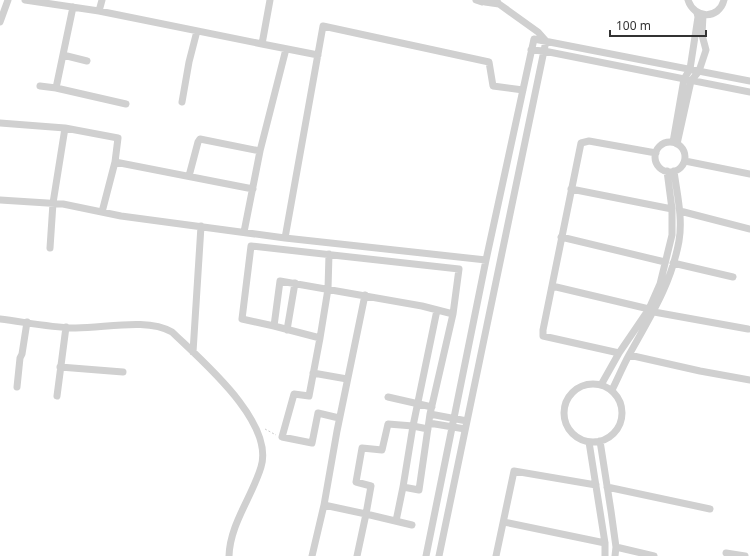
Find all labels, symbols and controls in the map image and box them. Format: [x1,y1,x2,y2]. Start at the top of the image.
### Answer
scale bar [610,12,706,38]
text: 100 m [616,17,651,34]

